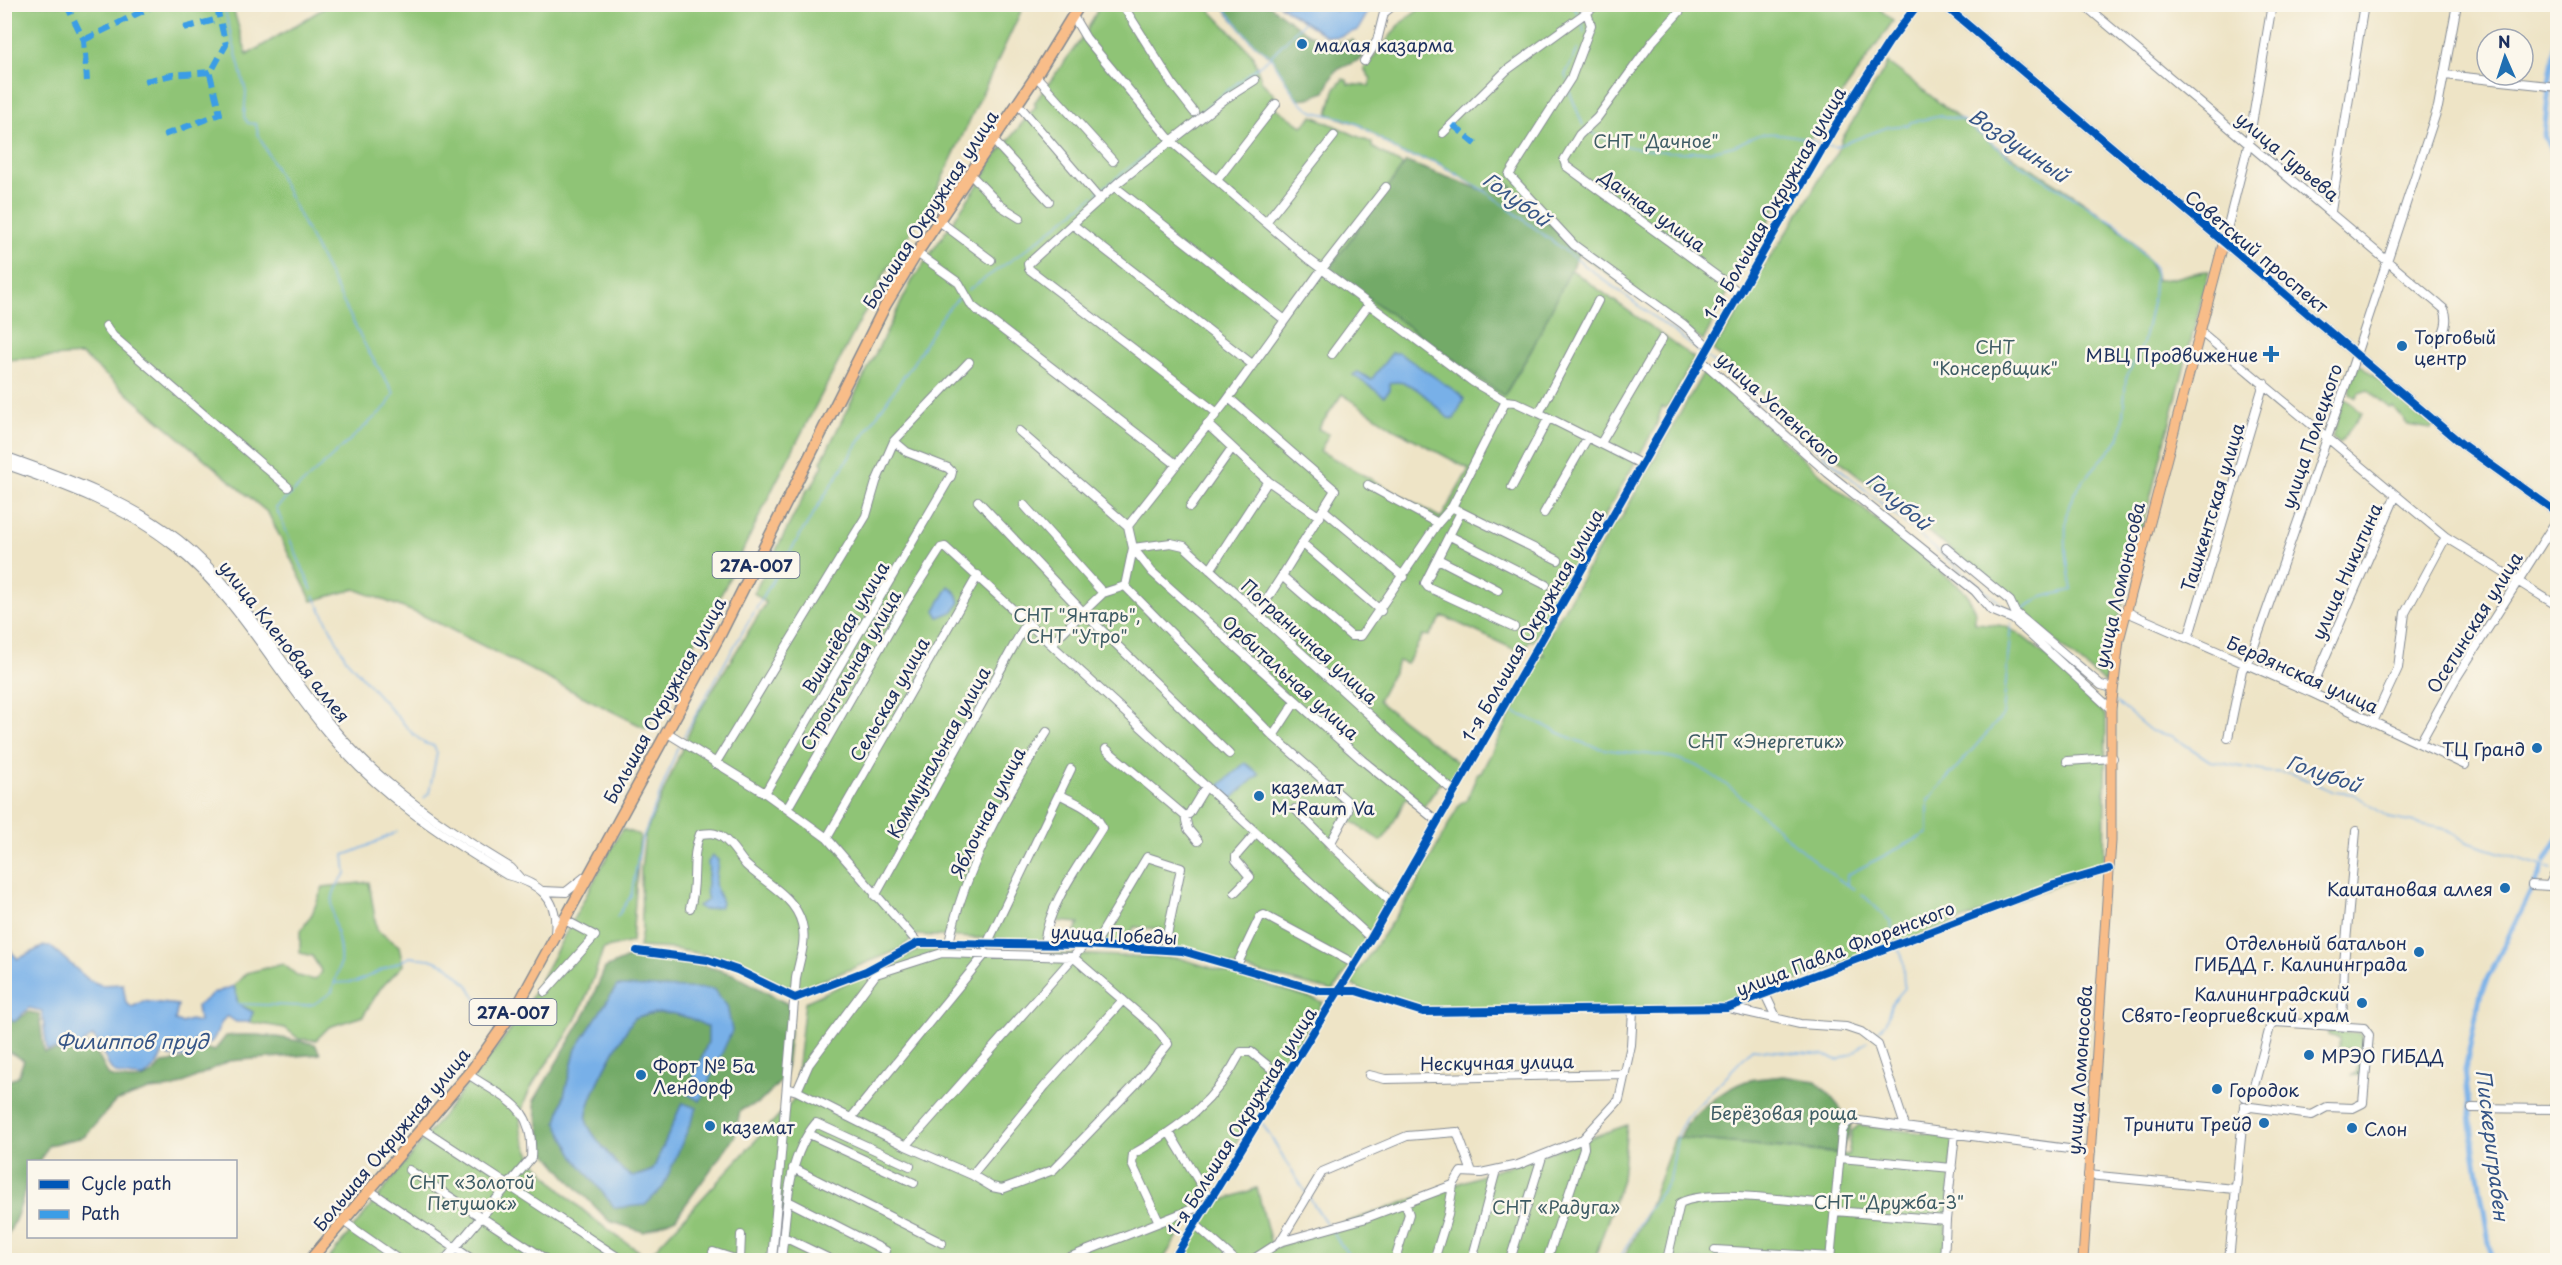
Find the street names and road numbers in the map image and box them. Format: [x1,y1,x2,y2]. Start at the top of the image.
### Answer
street label: 1-я Большая Окружная улица [1696,81,1852,325]
street label: Большая Окружная улица [855,104,1005,314]
street label: улица Гурьева [2230,105,2346,208]
street label: Дачная улица [1594,162,1712,258]
street label: Советский проспект [2179,183,2335,319]
street label: улица Успенского [1711,345,1847,471]
street label: улица Полецкого [2273,360,2349,512]
street label: Ташкентская улица [2173,419,2251,595]
street label: улица Никитина [2304,498,2389,644]
street label: улица Ломоносова [2087,499,2151,671]
street label: 1-я Большая Окружная улица [1454,503,1610,747]
street label: Осетинская улица [2420,545,2529,698]
road number: 27А-007 [712,552,800,578]
street label: улица Кленовая аллея [213,554,357,728]
street label: Вишнёвая улица [795,555,896,698]
street label: Пограничная улица [1236,572,1385,710]
street label: Строительная улица [793,584,907,755]
street label: Большая Окружная улица [596,591,732,808]
street label: Орбитальная улица [1217,608,1366,746]
street label: Бердянская улица [2223,628,2384,720]
street label: Сельская улица [842,631,936,766]
street label: Коммунальная улица [880,661,997,843]
street label: Яблочная улица [943,742,1032,882]
street label: улица Павла Флоренского [1732,894,1958,1002]
street label: улица Победы [1050,917,1178,951]
street label: улица Ломоносова [2060,984,2098,1156]
road number: 27А-007 [470,999,556,1025]
street label: 1-я Большая Окружная улица [1159,1001,1323,1241]
street label: Большая Окружная улица [306,1041,476,1237]
street label: Нескучная улица [1420,1047,1575,1077]

